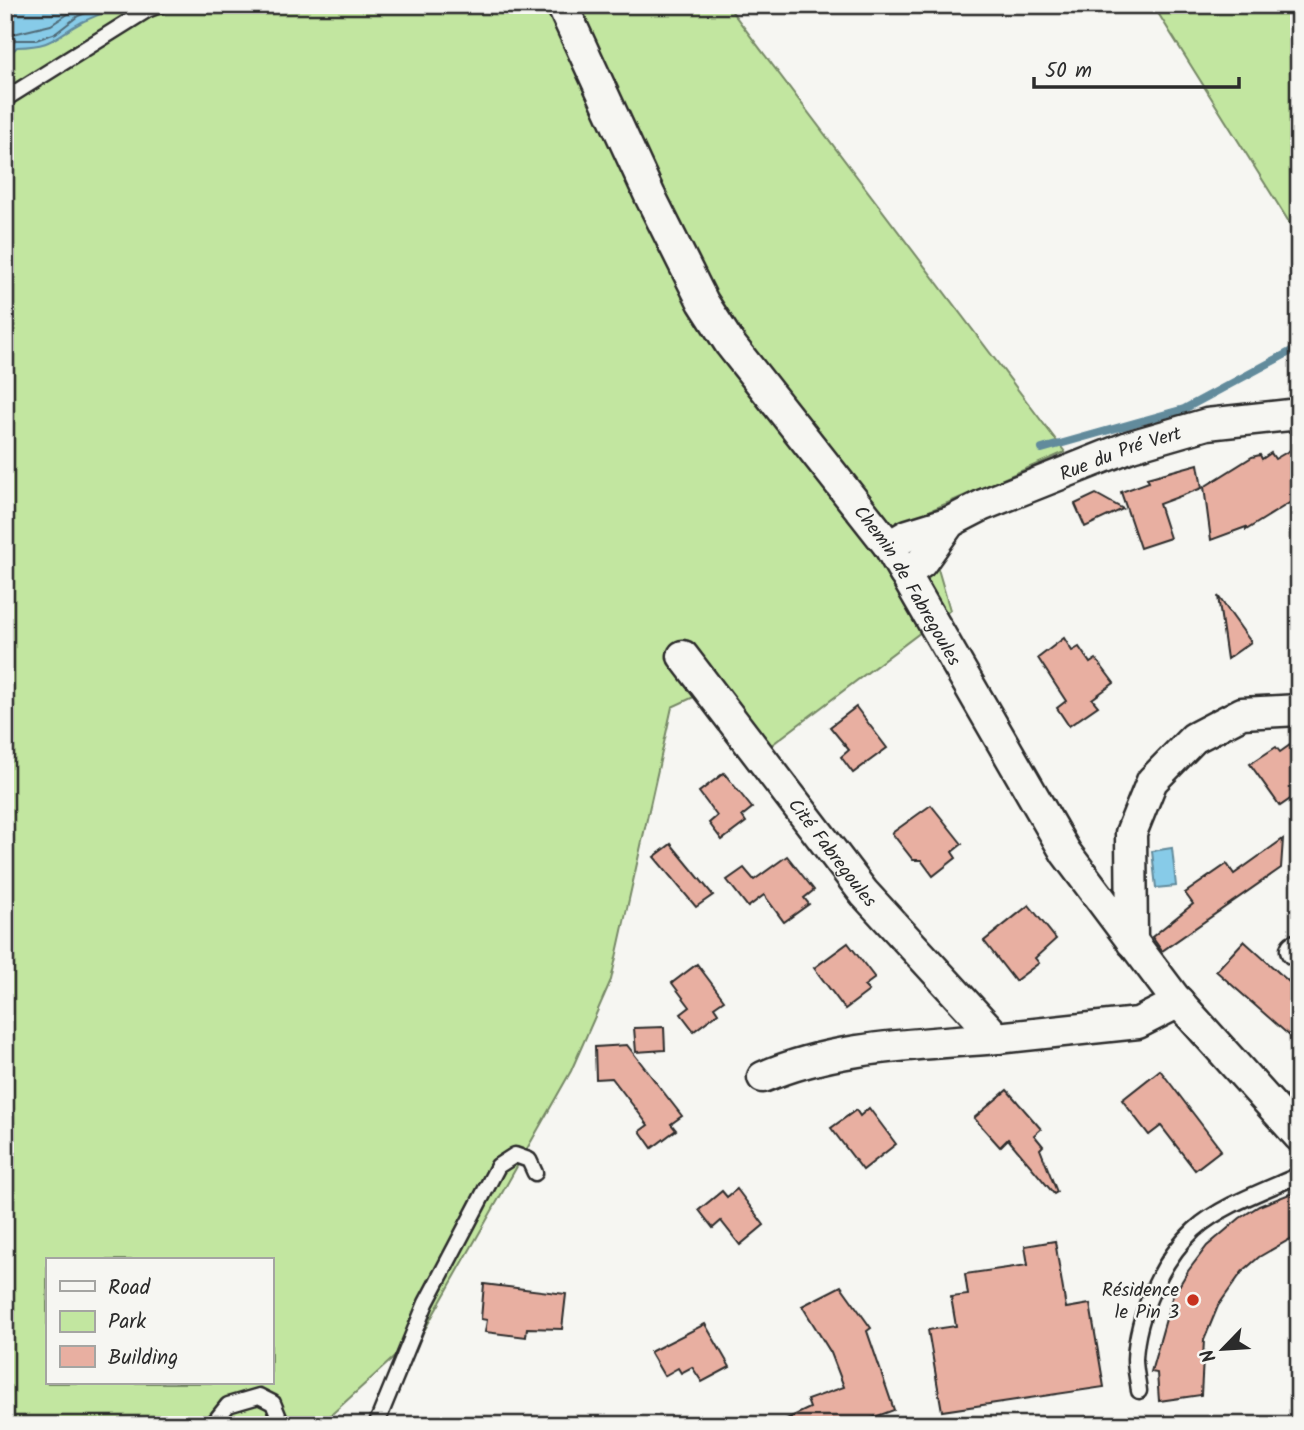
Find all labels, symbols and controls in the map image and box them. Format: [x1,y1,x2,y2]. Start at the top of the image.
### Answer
scale bar [1034,46,1239,90]
text: 50 m [1045,55,1092,88]
street label: Rue du Pré Vert [1055,419,1186,490]
street label: Chemin de Fabregoules [845,499,968,672]
street label: Cité Fabregoules [780,792,883,915]
legend [46,1258,273,1384]
text: Road [108,1272,151,1305]
place label: Résidence le Pin 3 [1102,1276,1179,1328]
marker: Résidence le Pin 3 [1185,1292,1201,1308]
text: Park [108,1306,146,1339]
north arrow [1188,1314,1258,1384]
text: Building [108,1342,178,1375]
text: N [1193,1344,1226,1367]

